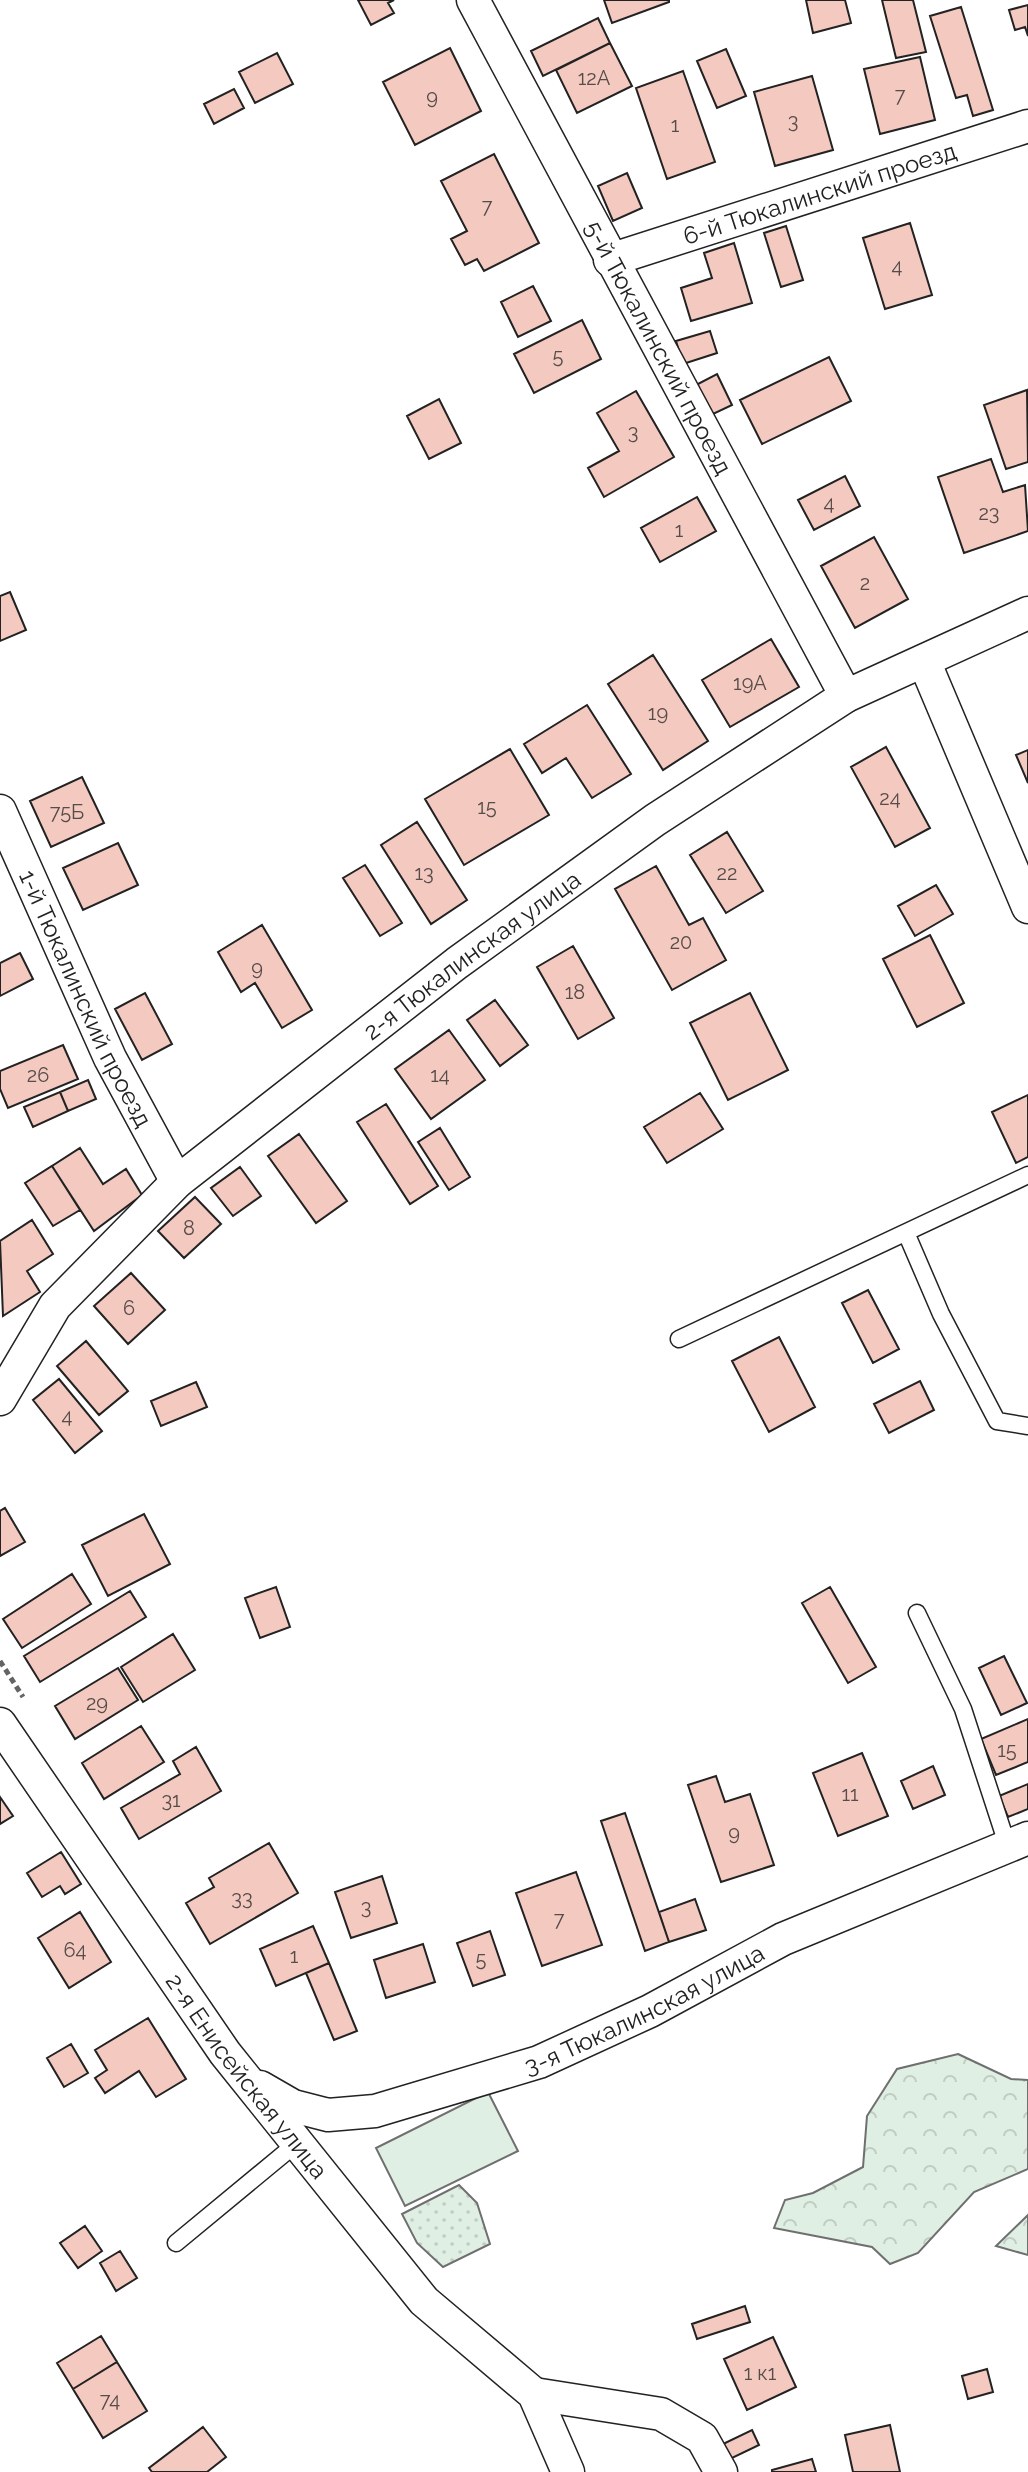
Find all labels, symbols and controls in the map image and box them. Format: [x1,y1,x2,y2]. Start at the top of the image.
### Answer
house number: 12А [578,66,611,90]
house number: 7 [895,83,906,107]
house number: 9 [426,85,438,109]
house number: 3 [788,109,798,133]
house number: 1 [671,113,680,137]
street label: 6-й Тюкалинский проезд [679,136,960,250]
house number: 7 [482,194,493,218]
street label: 5-й Тюкалинский проезд [579,215,739,479]
house number: 4 [892,254,903,278]
house number: 5 [553,344,564,368]
house number: 3 [628,420,638,444]
house number: 4 [824,491,835,515]
house number: 23 [978,501,1000,525]
house number: 1 [675,518,684,542]
house number: 2 [860,571,870,595]
house number: 19А [733,671,767,695]
house number: 19 [648,701,668,725]
house number: 24 [879,786,901,810]
house number: 15 [477,795,497,819]
house number: 75Б [50,800,84,824]
house number: 13 [414,861,434,885]
house number: 22 [717,861,737,885]
street label: 2-я Тюкалинская улица [357,864,586,1045]
street label: 1-й Тюкалинский проезд [13,865,159,1132]
house number: 20 [670,930,692,954]
house number: 9 [251,956,263,980]
house number: 18 [565,980,585,1004]
house number: 26 [27,1063,49,1087]
house number: 14 [430,1063,450,1087]
house number: 8 [183,1216,195,1240]
house number: 6 [123,1296,135,1320]
house number: 4 [62,1404,73,1428]
house number: 29 [86,1691,108,1715]
house number: 15 [997,1738,1017,1762]
house number: 11 [841,1782,859,1806]
house number: 31 [161,1788,181,1812]
house number: 9 [728,1821,740,1845]
house number: 33 [231,1886,253,1910]
house number: 3 [361,1895,371,1919]
house number: 7 [554,1907,565,1931]
house number: 64 [64,1938,87,1962]
street label: 3-я Тюкалинская улица [521,1938,769,2080]
house number: 1 [290,1944,299,1968]
house number: 5 [476,1947,487,1971]
street label: 2-я Енисейская улица [160,1968,334,2184]
house number: 1 к1 [744,2361,777,2385]
house number: 74 [100,2388,120,2412]

